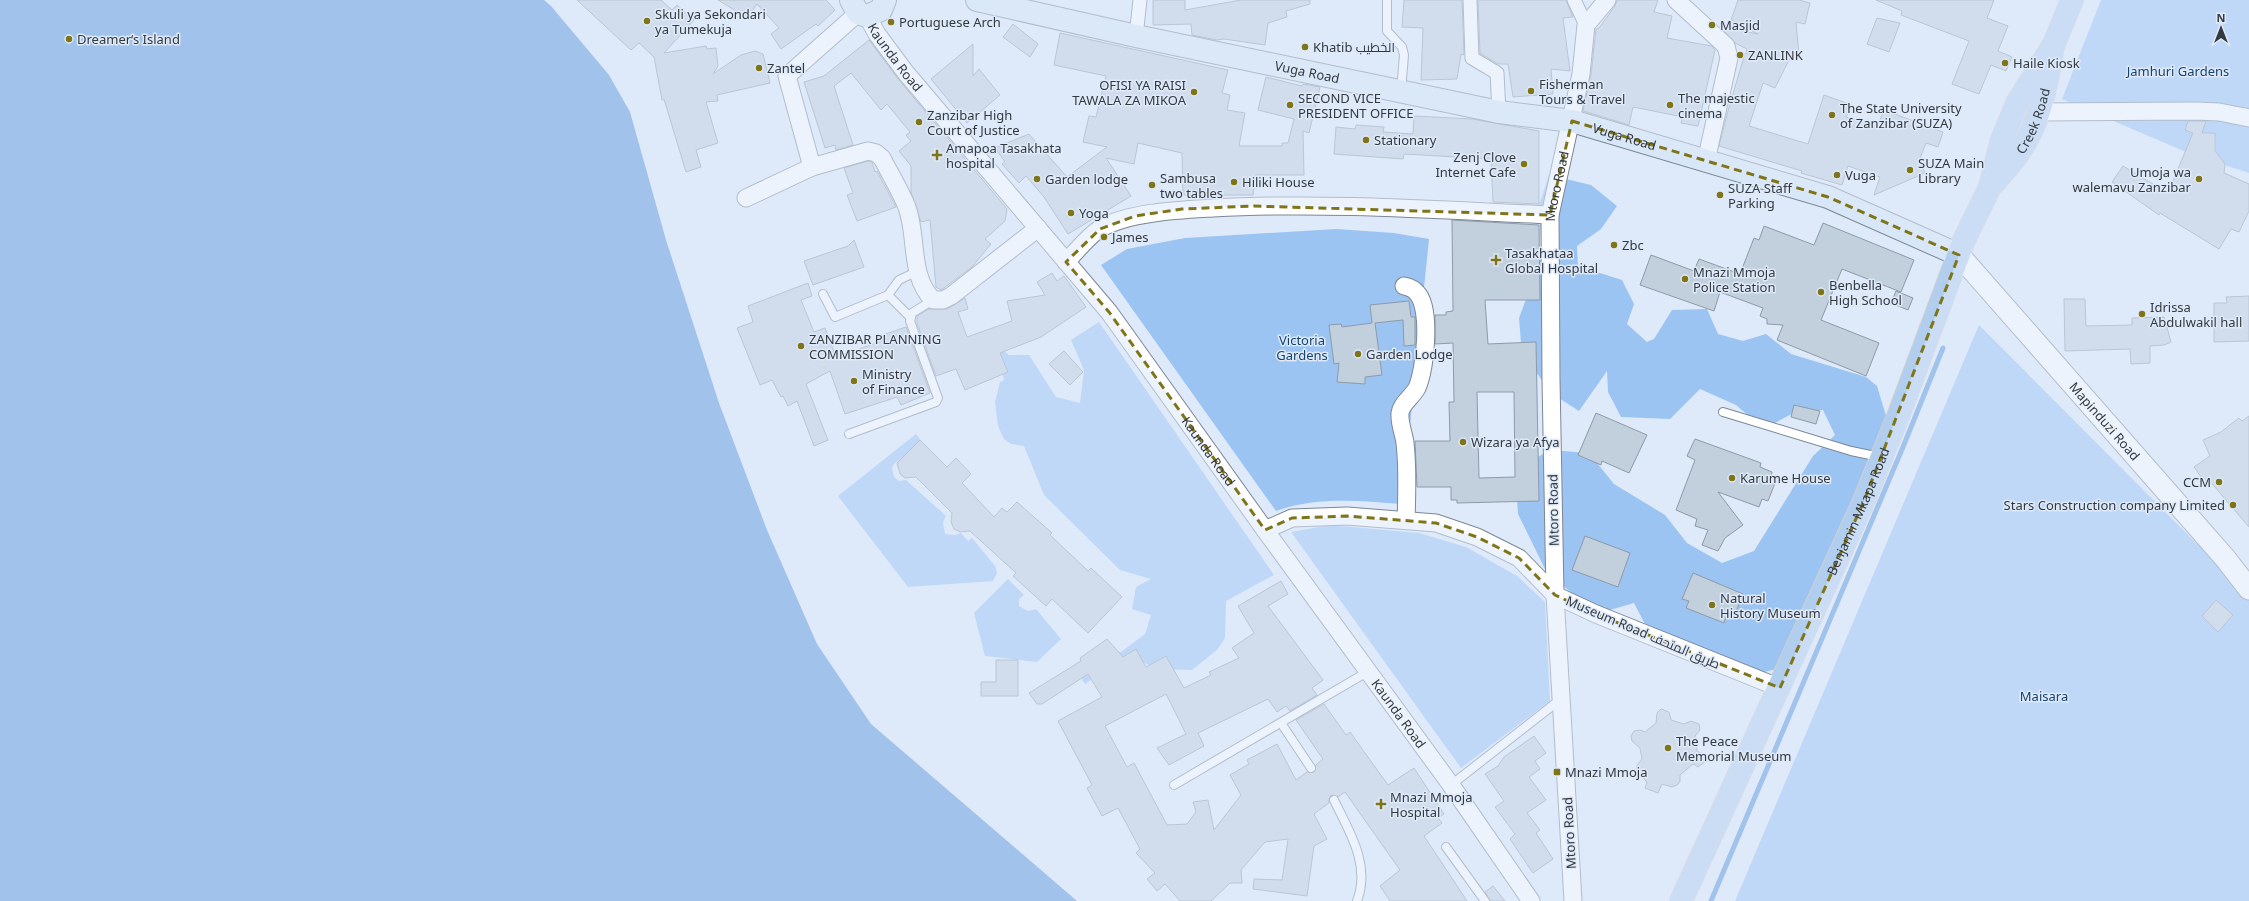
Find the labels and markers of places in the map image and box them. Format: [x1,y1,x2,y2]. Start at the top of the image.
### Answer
place label: Skuli ya Sekondari ya Tumekuja [655,5,766,38]
place label: Portuguese Arch [899,13,1001,31]
marker: Skuli ya Sekondari ya Tumekuja [642,16,652,26]
place label: Masjid [1720,16,1760,34]
marker: Portuguese Arch [886,17,896,27]
marker: Masjid [1707,20,1717,30]
place label: Dreamer‘s Island [77,30,180,48]
marker: Dreamer‘s Island [64,34,74,44]
place label: Khatib الخطيب [1313,38,1395,56]
marker: Khatib الخطيب [1300,42,1310,52]
place label: ZANLINK [1748,46,1804,64]
marker: ZANLINK [1735,50,1745,60]
place label: Haile Kiosk [2013,54,2080,72]
marker: Haile Kiosk [2000,58,2010,68]
place label: Zantel [767,59,805,77]
marker: Zantel [754,63,764,73]
place label: Fisherman Tours & Travel [1539,75,1625,108]
place label: OFISI YA RAISI TAWALA ZA MIKOA [1072,76,1187,109]
marker: Fisherman Tours & Travel [1526,86,1536,96]
marker: OFISI YA RAISI TAWALA ZA MIKOA [1189,87,1199,97]
place label: SECOND VICE PRESIDENT OFFICE [1298,89,1413,122]
place label: The majestic cinema [1678,89,1755,122]
place label: The State University of Zanzibar (SUZA) [1840,99,1962,132]
marker: SECOND VICE PRESIDENT OFFICE [1285,100,1295,110]
marker: The majestic cinema [1665,100,1675,110]
place label: Zanzibar High Court of Justice [927,106,1020,139]
marker: The State University of Zanzibar (SUZA) [1827,110,1837,120]
marker: Zanzibar High Court of Justice [914,117,924,127]
place label: Stationary [1374,131,1437,149]
marker: Stationary [1361,135,1371,145]
place label: Amapoa Tasakhata hospital [946,139,1062,172]
place label: Zenj Clove Internet Cafe [1435,148,1516,181]
marker: Amapoa Tasakhata hospital [931,149,943,161]
place label: SUZA Main Library [1918,154,1984,187]
marker: Zenj Clove Internet Cafe [1519,159,1529,169]
place label: Umoja wa walemavu Zanzibar [2072,163,2192,196]
marker: SUZA Main Library [1905,165,1915,175]
place label: Vuga [1845,166,1876,184]
place label: Sambusa two tables [1160,169,1223,202]
place label: Garden lodge [1045,170,1128,188]
marker: Vuga [1832,170,1842,180]
place label: Hiliki House [1242,173,1314,191]
marker: Garden lodge [1032,174,1042,184]
marker: Umoja wa walemavu Zanzibar [2194,174,2204,184]
marker: Hiliki House [1229,177,1239,187]
place label: SUZA Staff Parking [1728,179,1793,212]
marker: Sambusa two tables [1147,180,1157,190]
marker: SUZA Staff Parking [1715,190,1725,200]
place label: Yoga [1079,204,1109,222]
marker: Yoga [1066,208,1076,218]
place label: James [1110,228,1149,246]
marker: James [1099,232,1109,242]
place label: Zbc [1622,236,1644,254]
marker: Zbc [1609,240,1619,250]
place label: Tasakhataa Global Hospital [1505,244,1598,277]
marker: Tasakhataa Global Hospital [1490,254,1502,266]
place label: Mnazi Mmoja Police Station [1693,263,1775,296]
marker: Mnazi Mmoja Police Station [1680,274,1690,284]
place label: Benbella High School [1829,276,1902,309]
marker: Benbella High School [1816,287,1826,297]
place label: Idrissa Abdulwakil hall [2150,298,2242,331]
marker: Idrissa Abdulwakil hall [2137,309,2147,319]
place label: ZANZIBAR PLANNING COMMISSION [809,330,941,363]
marker: ZANZIBAR PLANNING COMMISSION [796,341,806,351]
place label: Garden Lodge [1366,345,1453,363]
marker: Garden Lodge [1353,349,1363,359]
place label: Ministry of Finance [862,365,925,398]
marker: Ministry of Finance [849,376,859,386]
place label: Wizara ya Afya [1471,433,1560,451]
marker: Wizara ya Afya [1458,437,1468,447]
place label: Karume House [1740,469,1831,487]
marker: Karume House [1727,473,1737,483]
place label: CCM [2183,473,2211,491]
marker: CCM [2214,477,2224,487]
place label: Stars Construction company Limited [2004,496,2225,514]
marker: Stars Construction company Limited [2228,500,2238,510]
place label: Natural History Museum [1720,589,1821,622]
marker: Natural History Museum [1707,600,1717,610]
place label: The Peace Memorial Museum [1676,732,1791,765]
marker: The Peace Memorial Museum [1663,743,1673,753]
place label: Mnazi Mmoja [1565,763,1647,781]
marker: Mnazi Mmoja [1552,767,1562,777]
place label: Mnazi Mmoja Hospital [1390,788,1472,821]
marker: Mnazi Mmoja Hospital [1375,798,1387,810]

